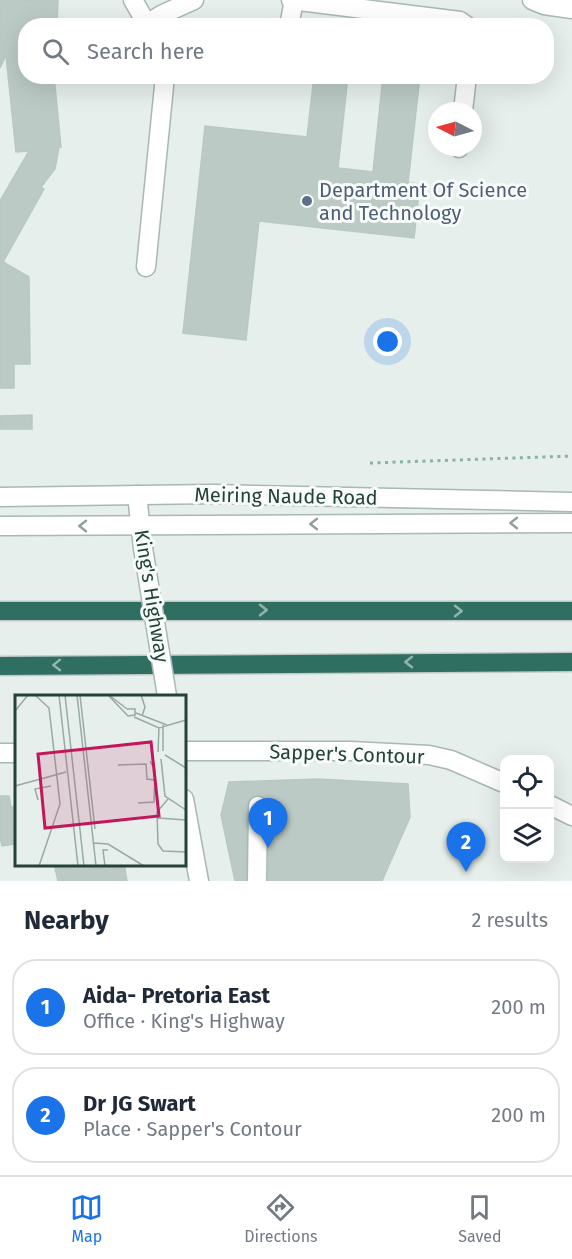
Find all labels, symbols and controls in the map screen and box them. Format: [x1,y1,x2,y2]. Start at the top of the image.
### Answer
search box [18,18,554,84]
icon: search [39,35,72,68]
text: Search here [87,38,205,65]
north arrow [428,102,482,156]
place label: Department Of Science and Technology [319,178,527,225]
marker: Department Of Science and Technology [300,194,314,208]
your location [373,327,402,356]
street label: Meiring Naude Road [194,482,378,510]
one-way arrow [509,517,518,529]
one-way arrow [309,518,318,530]
one-way arrow [78,519,87,532]
street label: King's Highway [130,528,174,664]
one-way arrow [259,604,268,616]
one-way arrow [454,605,463,617]
one-way arrow [404,656,413,669]
one-way arrow [53,659,62,672]
inset map [15,695,186,866]
street label: Sapper's Contour [269,739,425,769]
map controls [500,755,554,863]
button: locate [500,755,554,809]
pin: 1 [248,798,288,848]
button: layers [500,809,554,863]
pin: 2 [446,822,486,872]
text: Nearby [24,905,109,936]
text: 2 results [471,908,548,932]
text: Aida- Pretoria East [83,982,270,1009]
text: 1 [41,995,50,1019]
text: 200 m [491,995,546,1019]
text: Office · King's Highway [83,1009,285,1033]
text: Dr JG Swart [83,1090,196,1117]
text: 2 [40,1103,51,1127]
text: 200 m [491,1103,546,1127]
text: Place · Sapper's Contour [83,1117,302,1141]
tab: Map [70,1191,103,1246]
tab: Directions [244,1191,318,1246]
tab: Saved [458,1191,502,1246]

